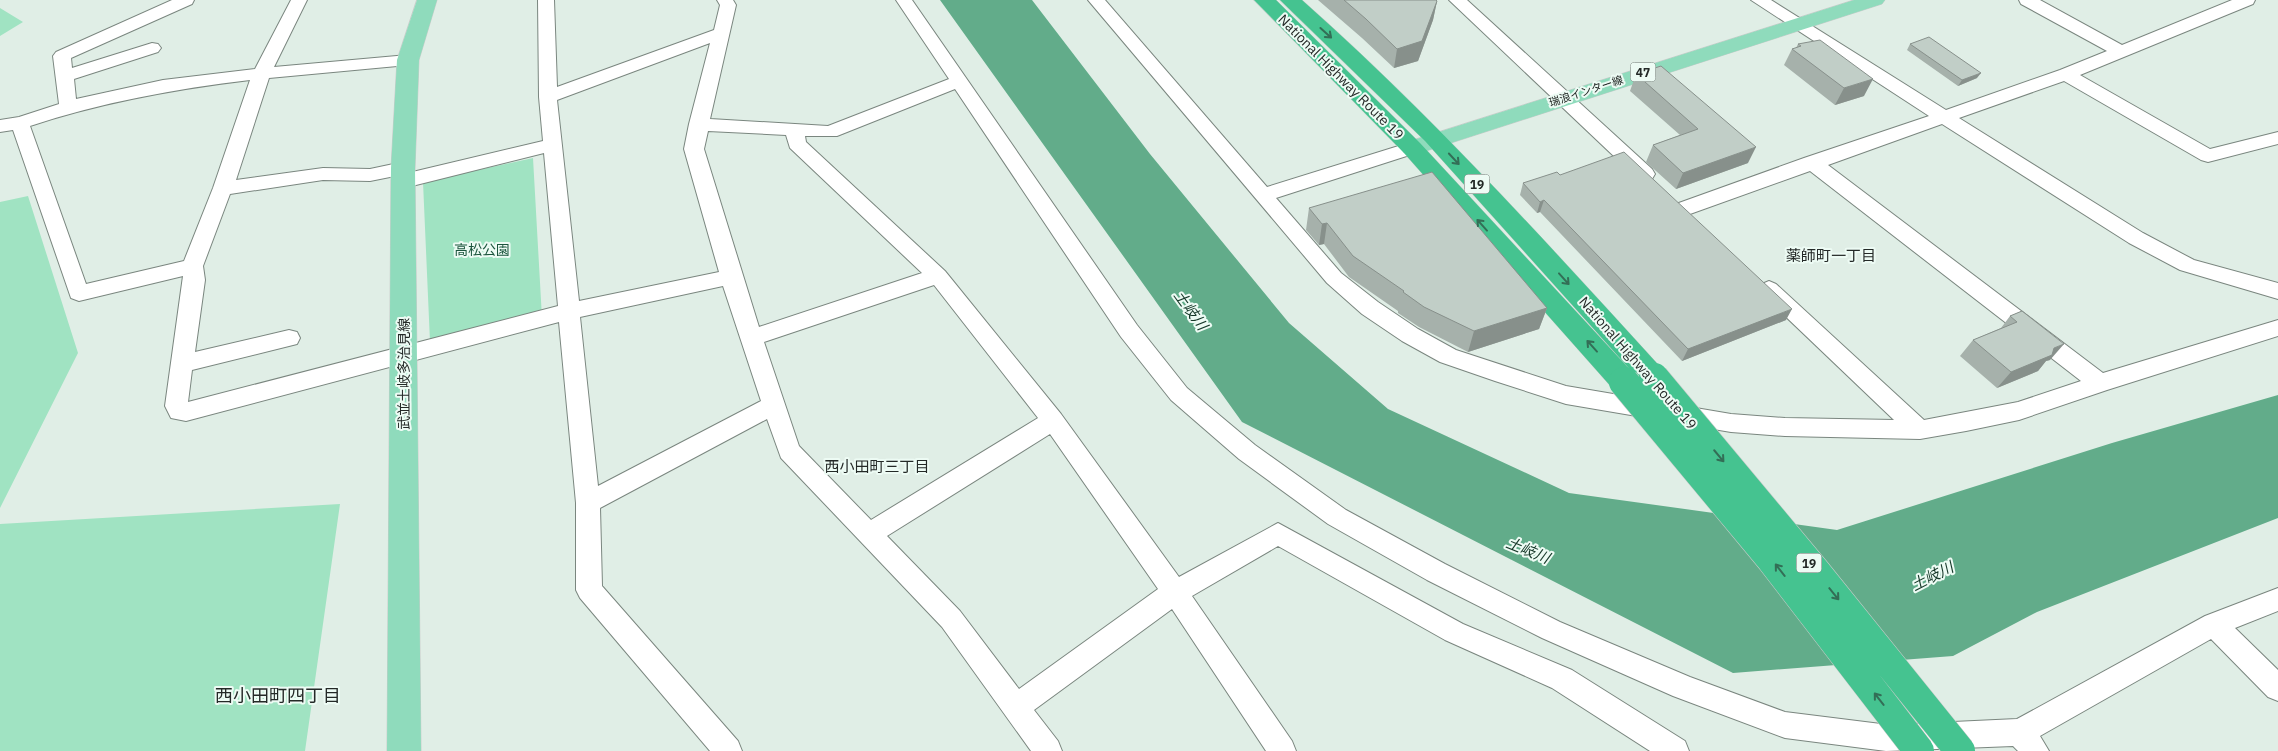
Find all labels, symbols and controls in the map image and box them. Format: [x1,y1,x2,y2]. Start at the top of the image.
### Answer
street label: National Highway Route 19 [1274,10,1408,144]
one-way arrow [1320,27,1333,39]
road number: 47 [1630,62,1656,82]
street label: 瑞浪インター線 [1547,72,1625,110]
one-way arrow [1448,152,1460,165]
road number: 19 [1464,174,1490,193]
one-way arrow [1477,219,1488,232]
park label: 高松公園 [454,241,510,259]
district label: 薬師町一丁目 [1786,246,1876,265]
one-way arrow [1558,273,1570,286]
water label: 土岐川 [1170,286,1213,335]
street label: National Highway Route 19 [1575,293,1701,433]
street label: 武並土岐多治見線 [395,318,413,430]
one-way arrow [1586,339,1597,352]
one-way arrow [1713,449,1724,462]
district label: 西小田町三丁目 [824,457,930,476]
water label: 土岐川 [1504,533,1554,568]
road number: 19 [1796,554,1822,572]
water label: 土岐川 [1908,556,1958,595]
one-way arrow [1774,564,1785,577]
one-way arrow [1829,588,1840,601]
district label: 西小田町四丁目 [215,684,341,707]
one-way arrow [1874,692,1885,705]

